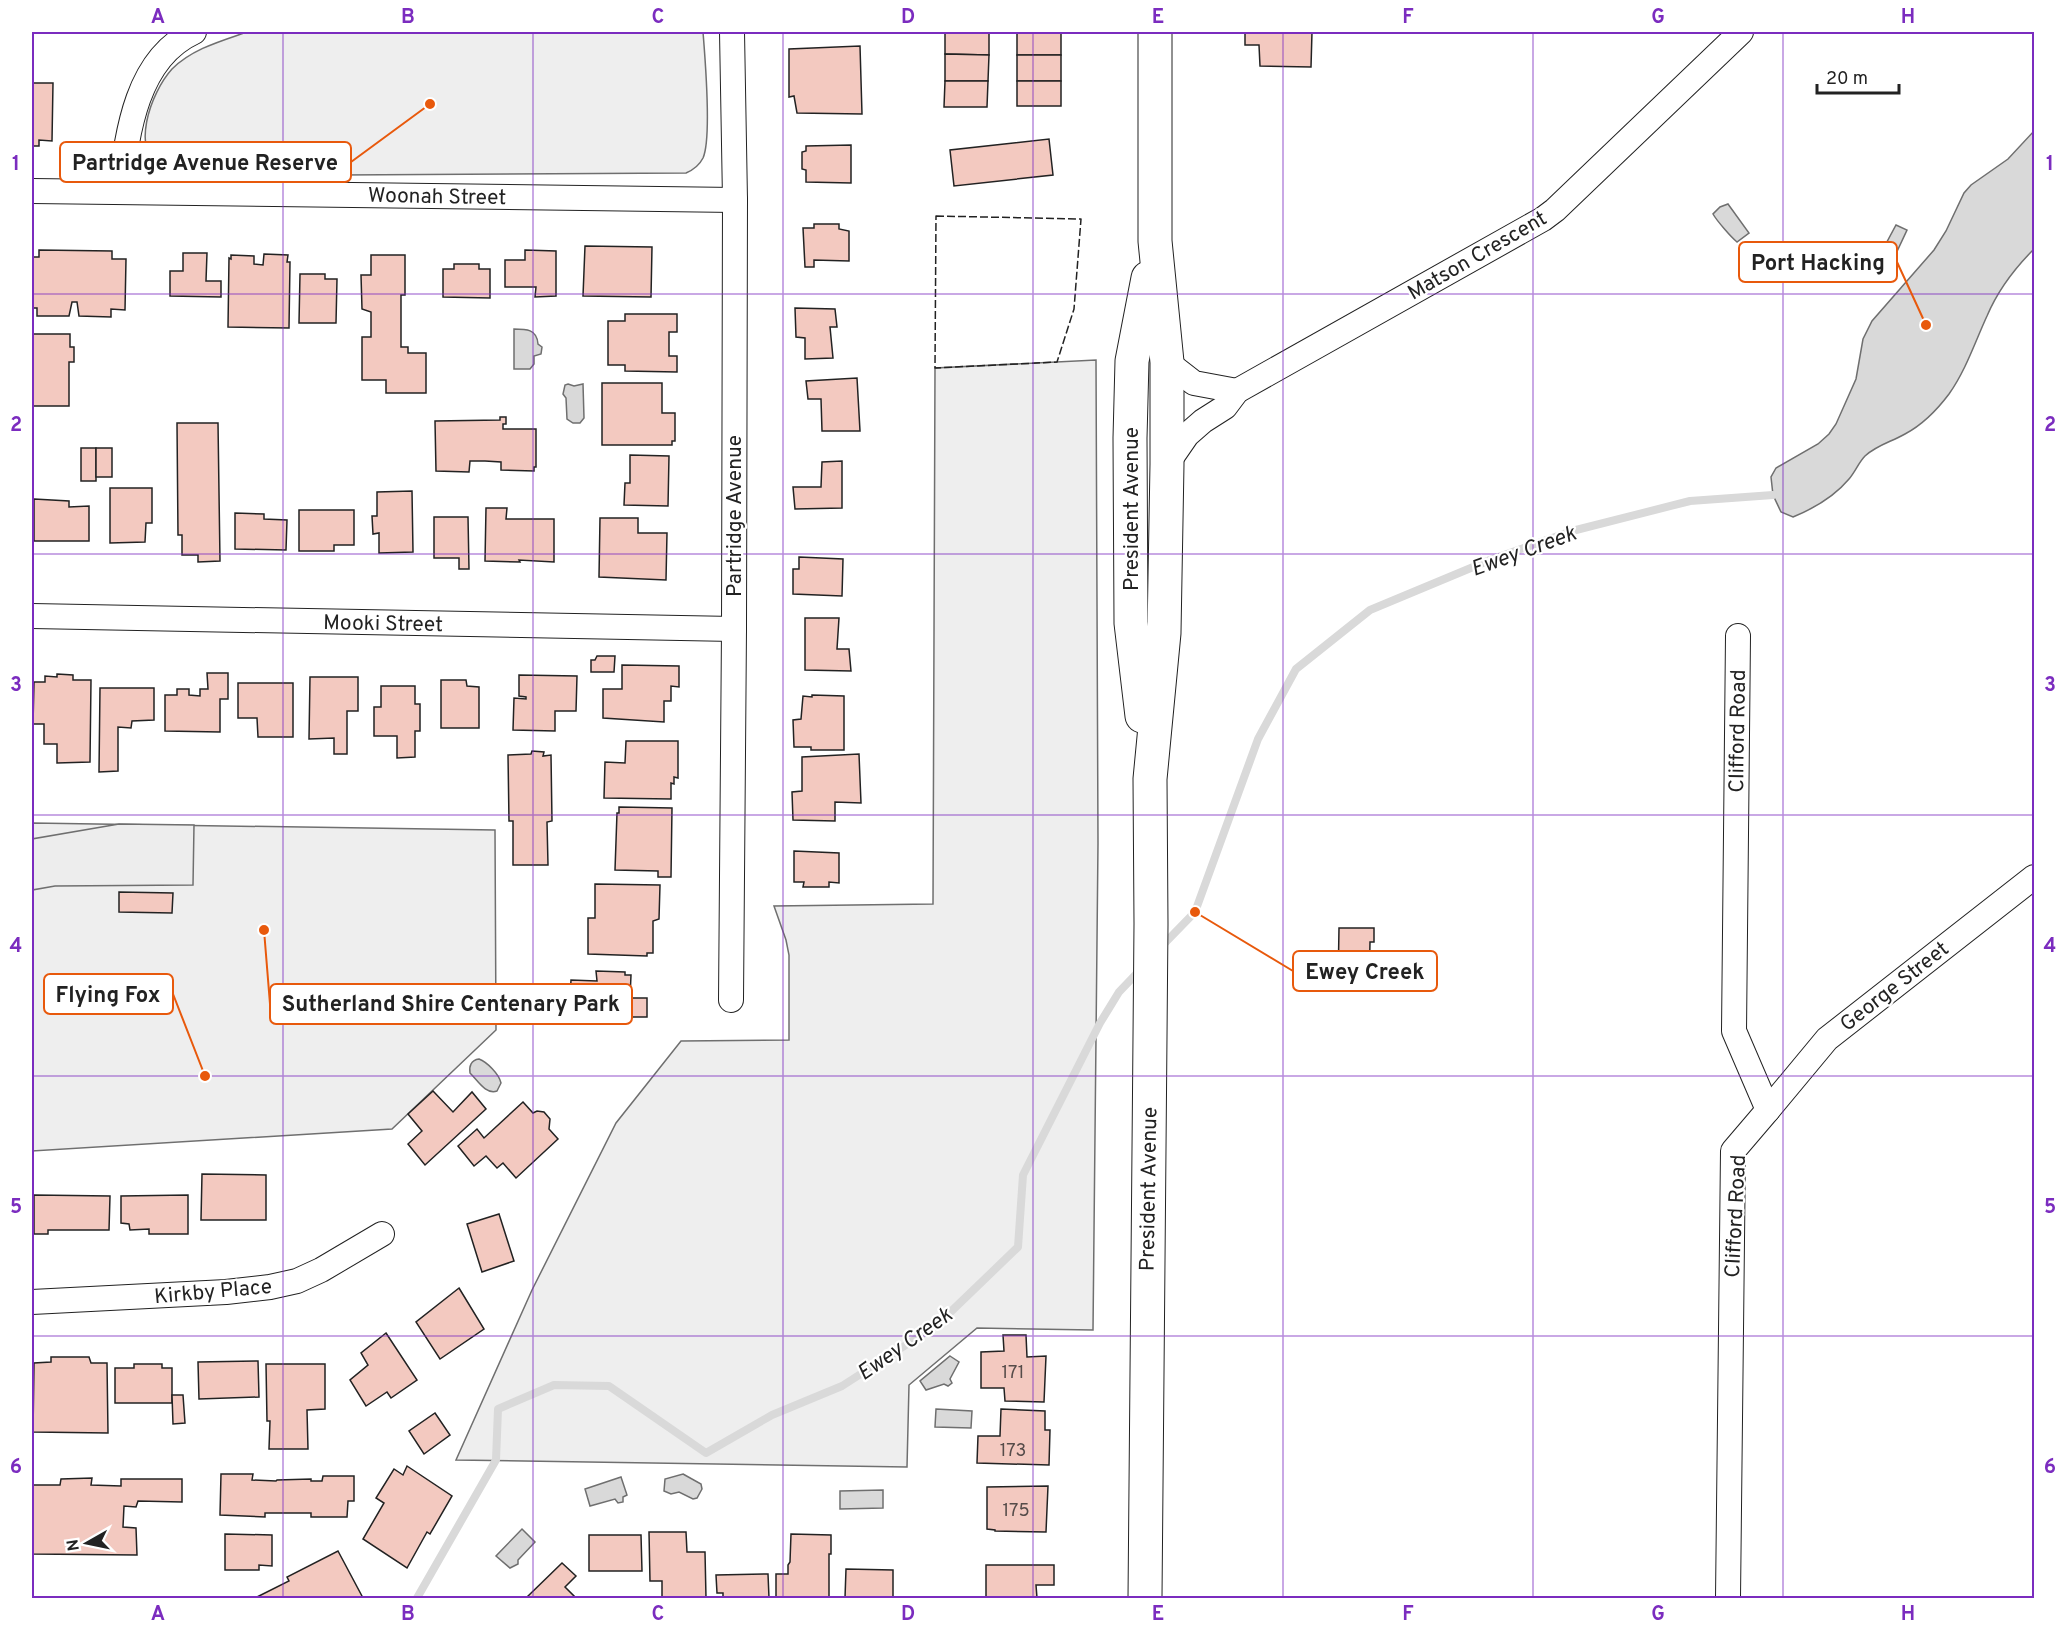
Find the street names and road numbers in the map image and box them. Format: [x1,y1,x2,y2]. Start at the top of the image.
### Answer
street label: Woonah Street [368,183,506,212]
street label: Matson Crescent [1403,206,1552,307]
street label: President Avenue [1119,427,1146,591]
street label: Partridge Avenue [722,435,749,597]
street label: Mooki Street [323,610,443,639]
street label: Clifford Road [1724,669,1753,793]
street label: George Street [1835,936,1955,1038]
street label: President Avenue [1135,1107,1164,1271]
street label: Clifford Road [1720,1154,1753,1278]
street label: Kirkby Place [153,1274,273,1311]

